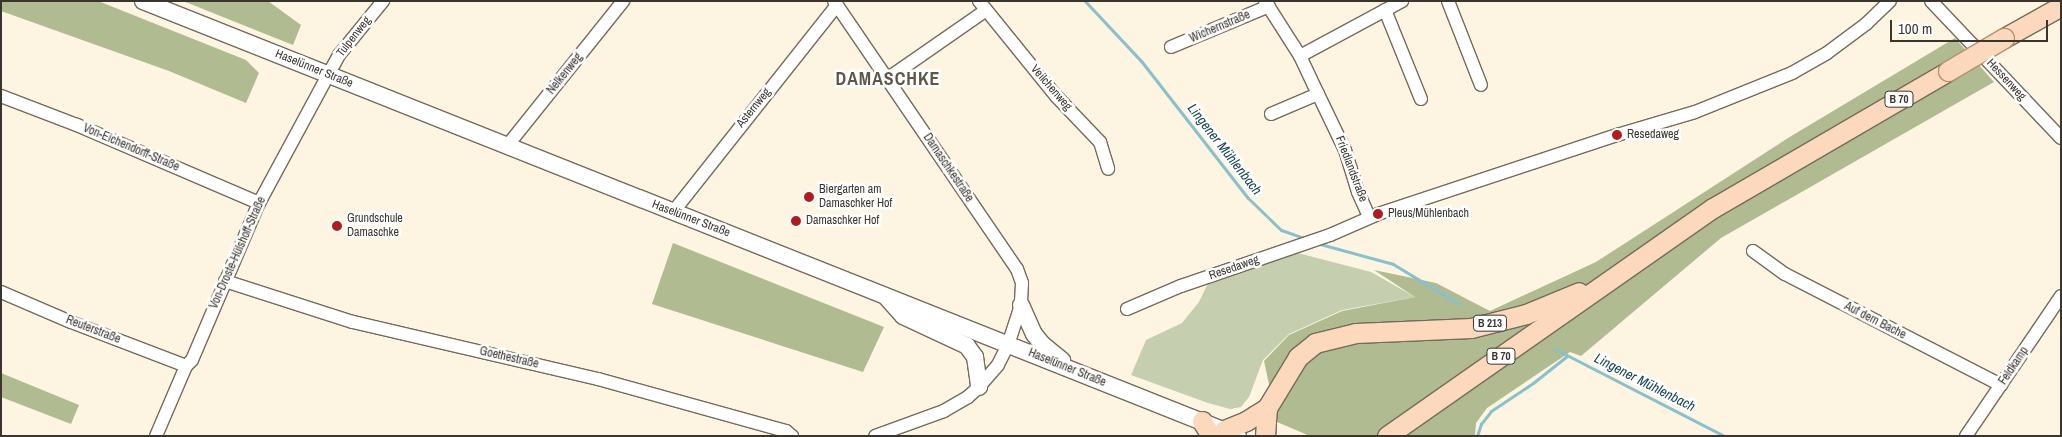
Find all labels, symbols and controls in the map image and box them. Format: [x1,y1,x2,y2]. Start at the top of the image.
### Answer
street label: Wichernstraße [1187,8,1253,46]
scale bar [1892,10,2050,42]
street label: Tulpenweg [334,14,374,60]
text: 100 m [1898,18,1932,39]
street label: Haselünner Straße [273,47,355,91]
street label: Nelkenweg [544,51,586,97]
street label: Hessenweg [1983,56,2029,104]
street label: Veilchenweg [1027,62,1075,114]
district label: DAMASCHKE [834,68,942,90]
street label: Asternweg [734,85,774,131]
road number: B 70 [1884,90,1914,108]
water label: Lingener Mühlenbach [1184,100,1266,198]
street label: Von-Eichendorff-Straße [81,121,181,175]
place label: Resedaweg [1627,128,1679,142]
marker: Resedaweg [1611,129,1623,141]
street label: Damaschkestraße [920,131,976,205]
street label: Friedlandstraße [1332,134,1370,204]
place label: Biergarten am Damaschker Hof [819,183,892,211]
marker: Biergarten am Damaschker Hof [803,191,815,203]
street label: Von-Droste-Hülshoff-Straße [207,195,269,311]
street label: Haselünner Straße [650,197,732,241]
place label: Pleus/Mühlenbach [1388,207,1469,221]
marker: Pleus/Mühlenbach [1372,208,1384,220]
place label: Grundschule Damaschke [347,212,403,240]
place label: Damaschker Hof [806,214,879,228]
marker: Damaschker Hof [790,215,802,227]
marker: Grundschule Damaschke [331,220,343,232]
street label: Resedaweg [1207,253,1261,283]
street label: Auf dem Bache [1842,299,1908,343]
street label: Reuterstraße [64,313,122,347]
road number: B 213 [1472,314,1508,332]
street label: Goethestraße [478,344,540,372]
street label: Feldkamp [1996,344,2032,388]
street label: Haselünner Straße [1026,346,1108,390]
road number: B 70 [1486,348,1516,364]
water label: Lingener Mühlenbach [1592,349,1698,415]

